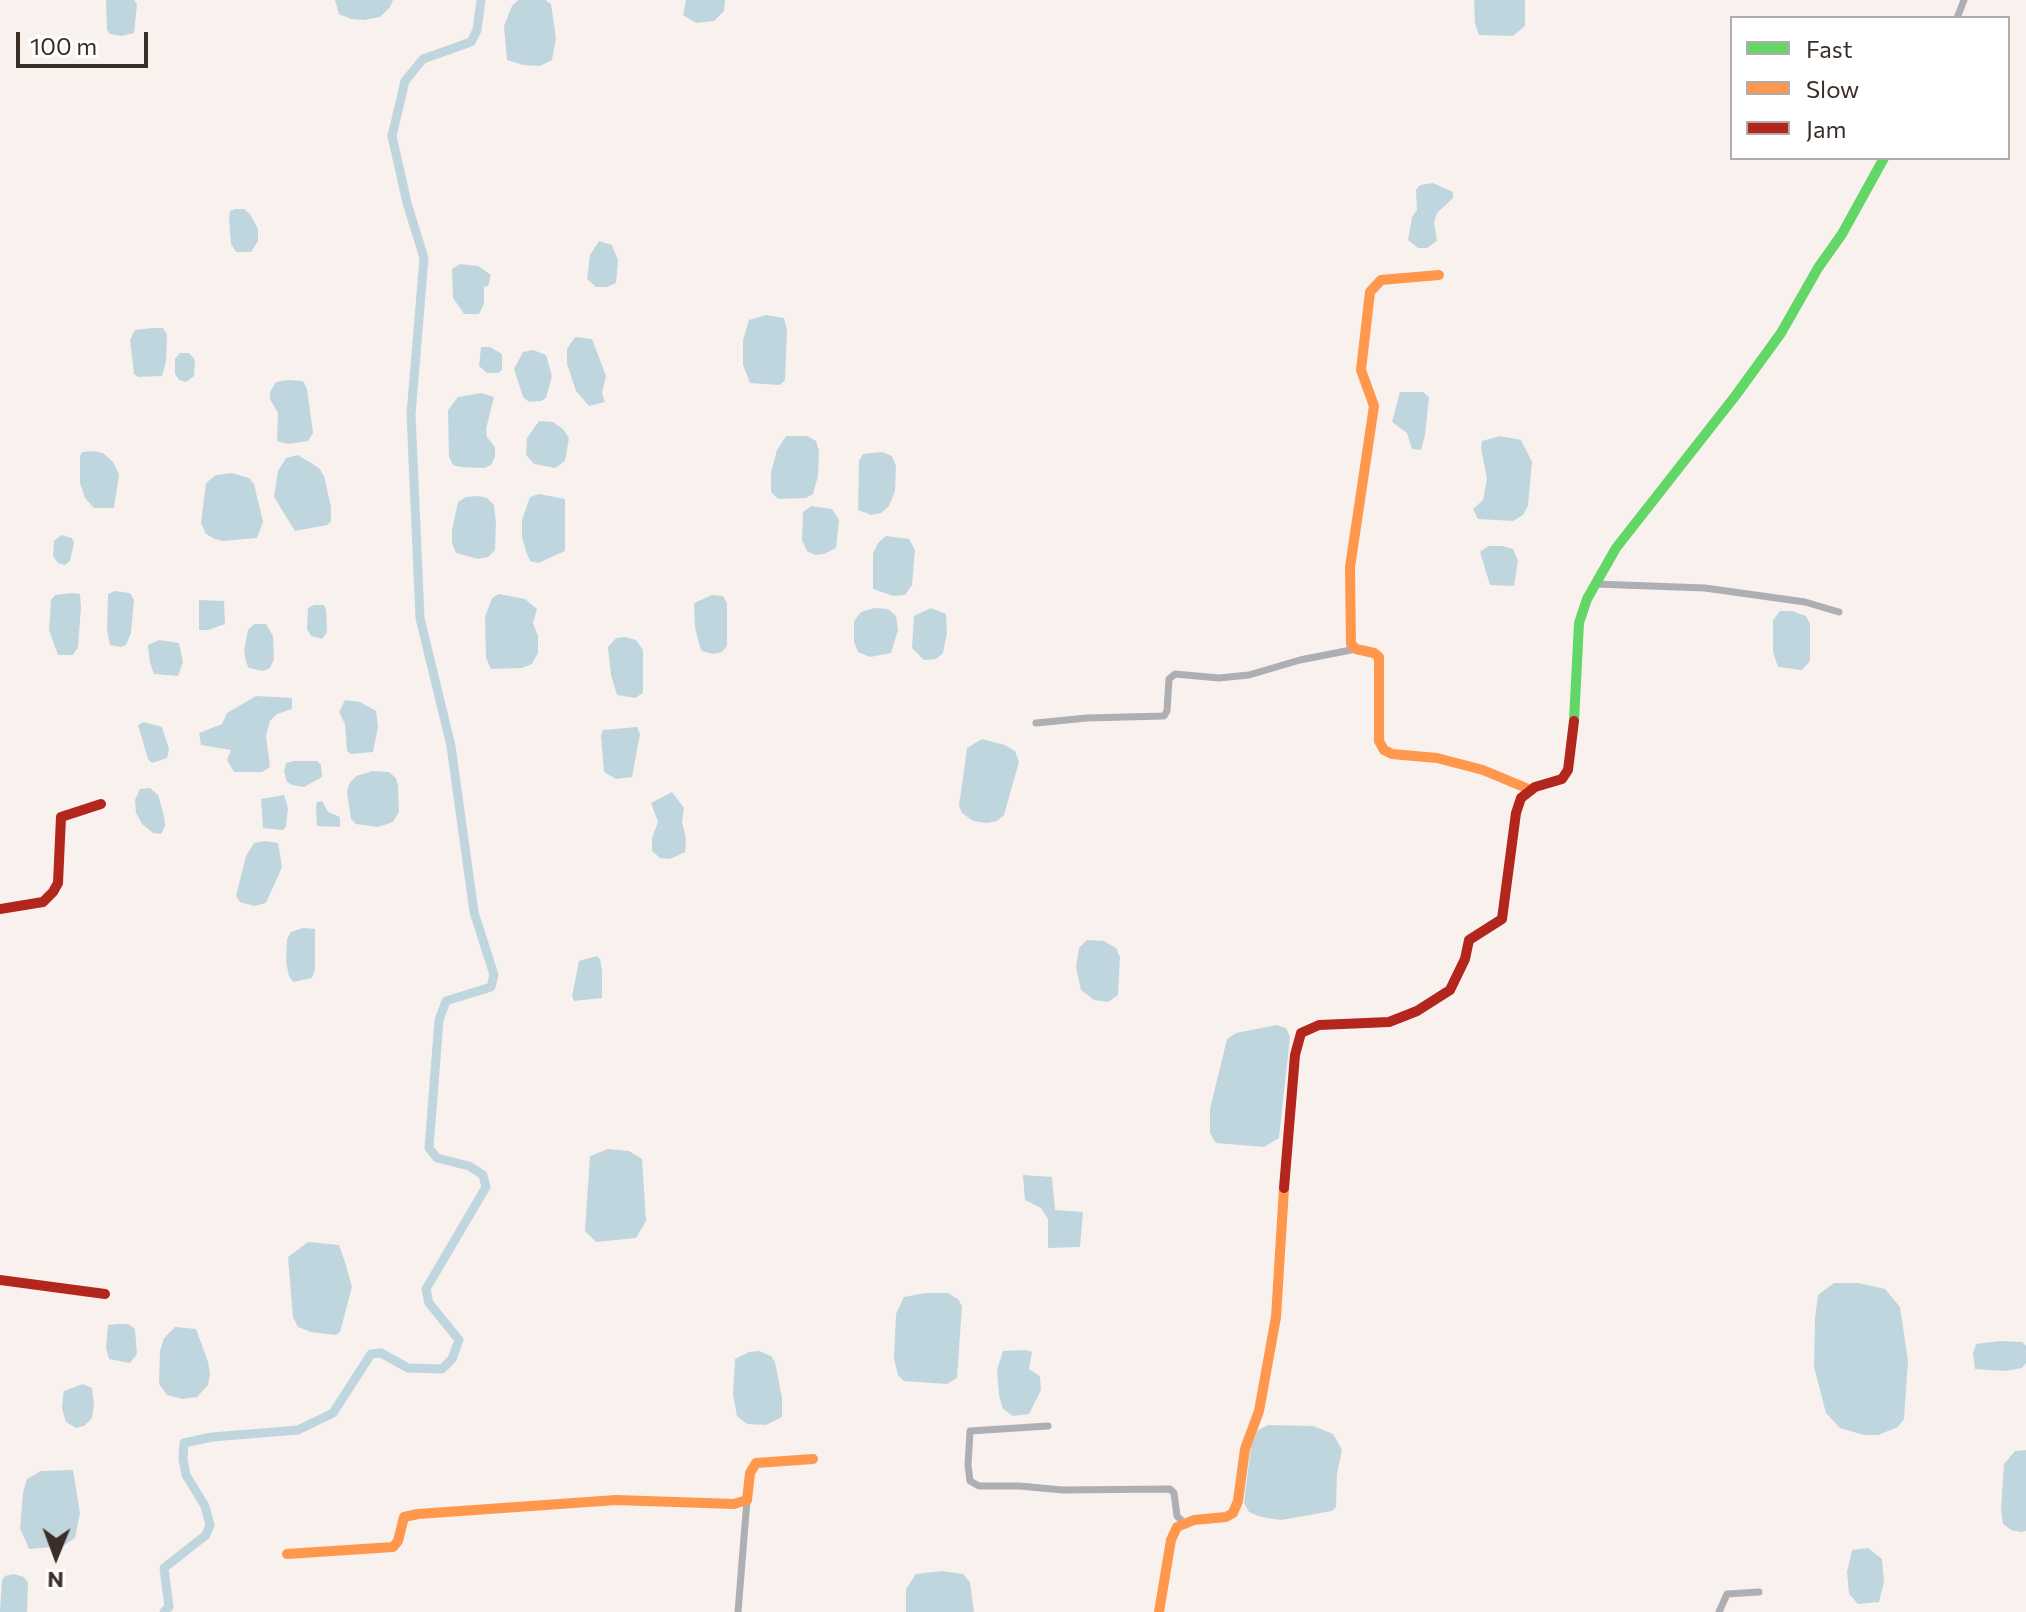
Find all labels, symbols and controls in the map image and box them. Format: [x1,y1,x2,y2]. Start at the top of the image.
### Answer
scale bar [20,16,152,66]
legend [1730,16,2010,160]
text: 100 m [30,31,97,60]
text: Fast [1806,34,1853,63]
text: Slow [1806,74,1859,103]
text: Jam [1806,114,1846,143]
north arrow [16,1516,96,1596]
text: N [47,1567,64,1594]

